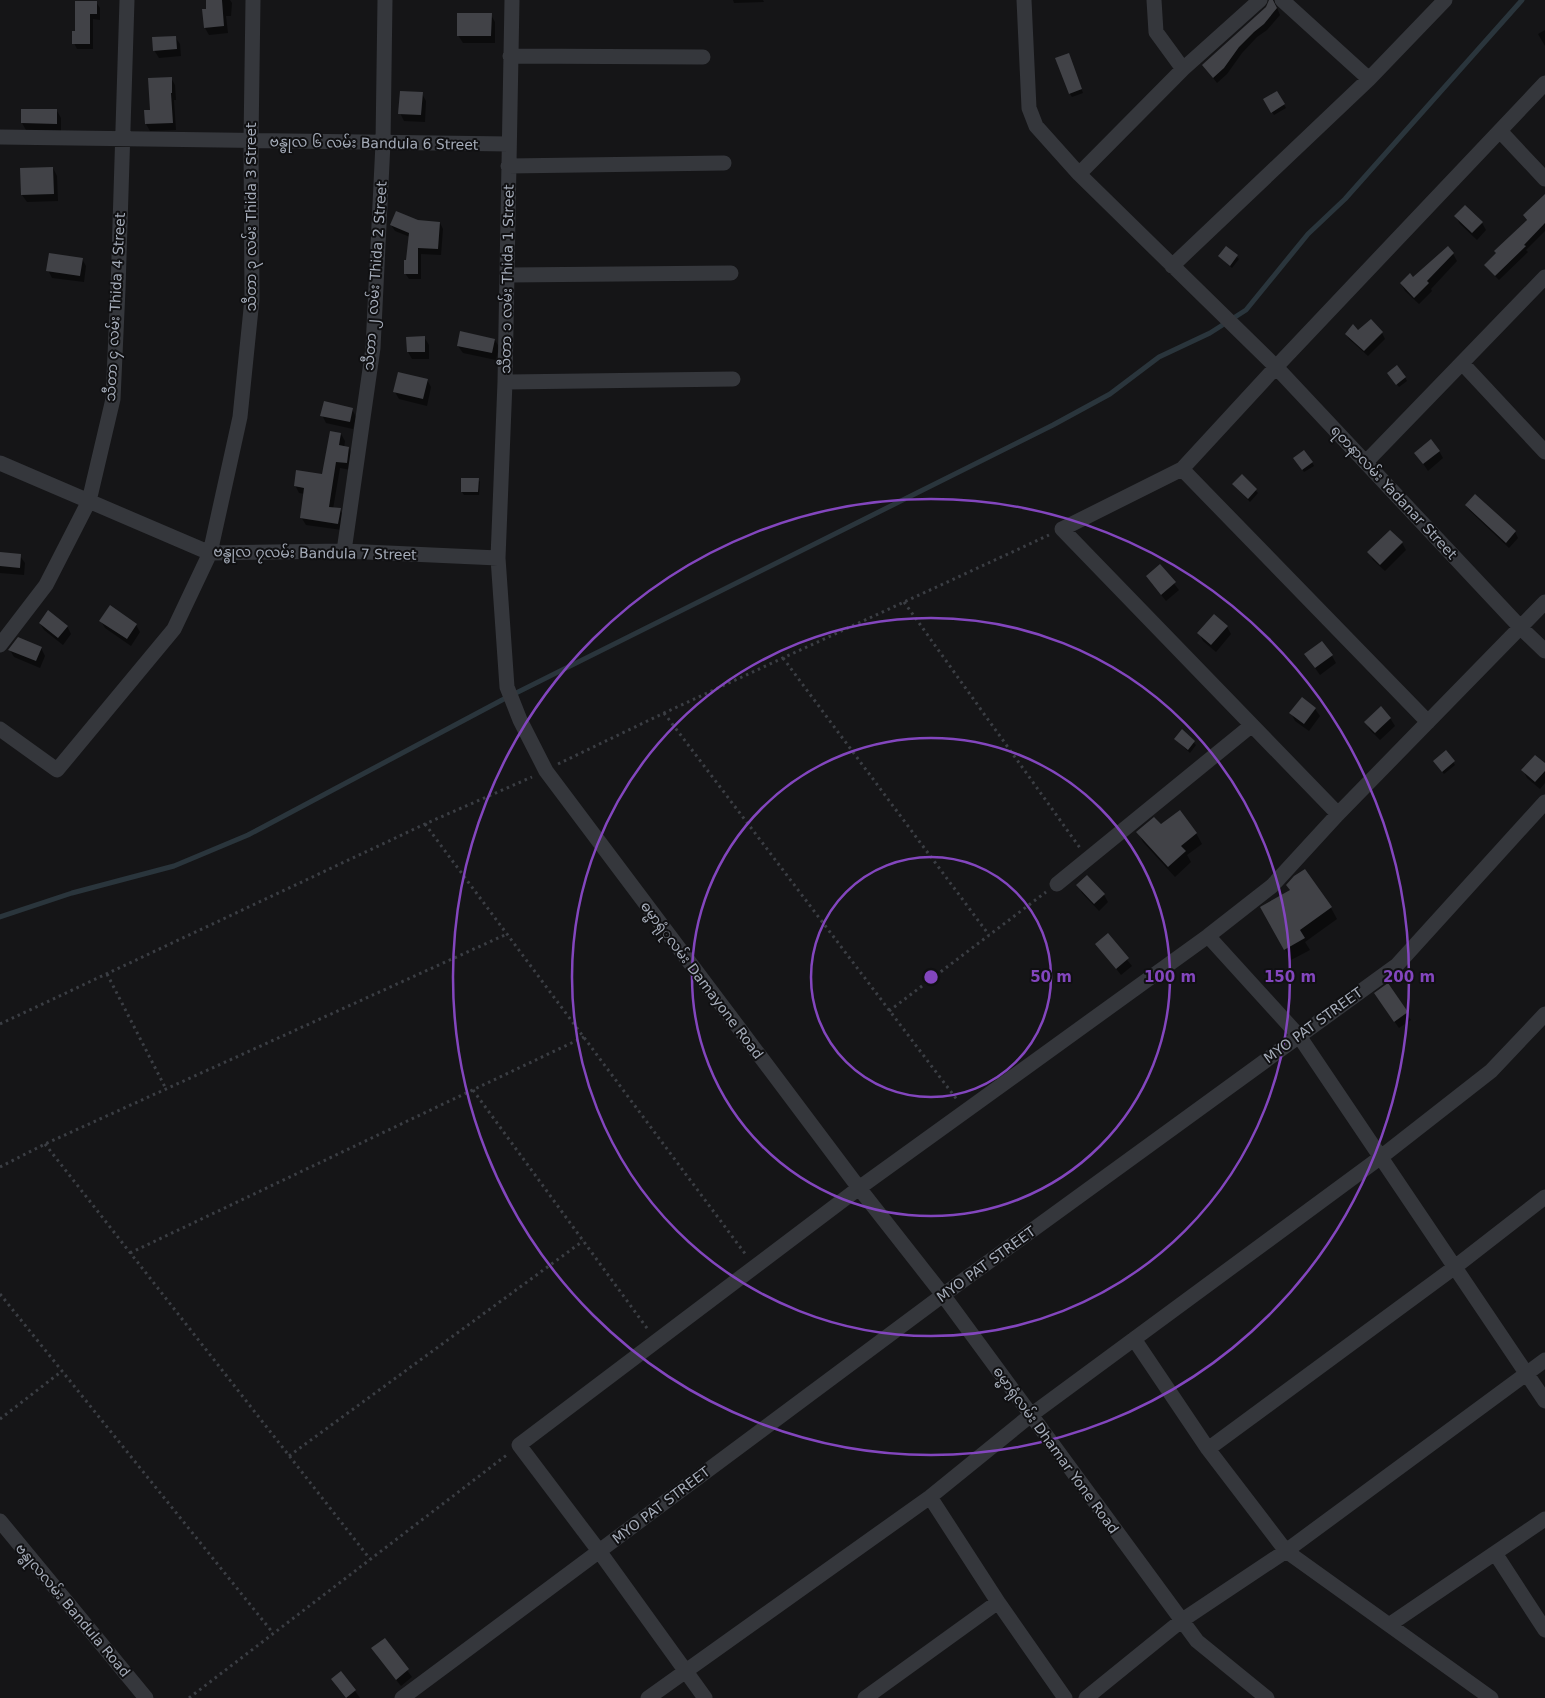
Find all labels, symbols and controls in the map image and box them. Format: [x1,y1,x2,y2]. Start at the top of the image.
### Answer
street label: သီတာ ၃ လမ်း Thida 3 Street [241,122,263,312]
street label: ဗန္ဓုလ ၆ လမ်း Bandula 6 Street [269,131,479,157]
street label: သီတာ ၂ လမ်း Thida 2 Street [358,180,394,372]
street label: သီတာ ၁ လမ်း Thida 1 Street [495,184,517,374]
street label: သီတာ ၄ လမ်း Thida 4 Street [100,212,132,402]
street label: ရတနာလမ်း Yadanar Street [1325,420,1462,565]
street label: ဗန္ဓုလ ၇လမ်း Bandula 7 Street [213,541,417,567]
street label: ဓမ္မာရုံုလမ်း Damayone Road [634,897,768,1065]
centre of rings [922,968,940,986]
text: 50 m [1030,968,1072,986]
text: 100 m [1144,968,1196,986]
text: 150 m [1264,968,1316,986]
text: 200 m [1383,968,1435,986]
street label: MYO PAT STREET [1261,984,1366,1066]
street label: MYO PAT STREET [934,1223,1039,1305]
street label: ဓမ္မာရုံလမ်း Dhamar Yone Road [987,1362,1124,1539]
street label: MYO PAT STREET [609,1463,713,1547]
street label: ဗန္ဓုလလမ်း Bandula Road [9,1539,135,1683]

